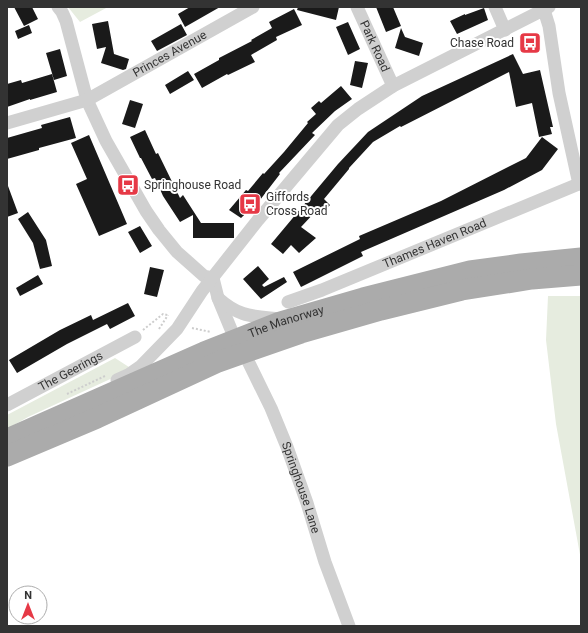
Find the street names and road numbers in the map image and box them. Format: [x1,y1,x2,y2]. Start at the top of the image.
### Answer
street label: Park Road [357,18,393,74]
street label: Princes Avenue [130,27,209,80]
street label: Thames Haven Road [381,216,489,271]
street label: The Manorway [246,303,326,341]
street label: The Geerings [36,348,105,394]
street label: Springhouse Lane [279,440,323,535]

